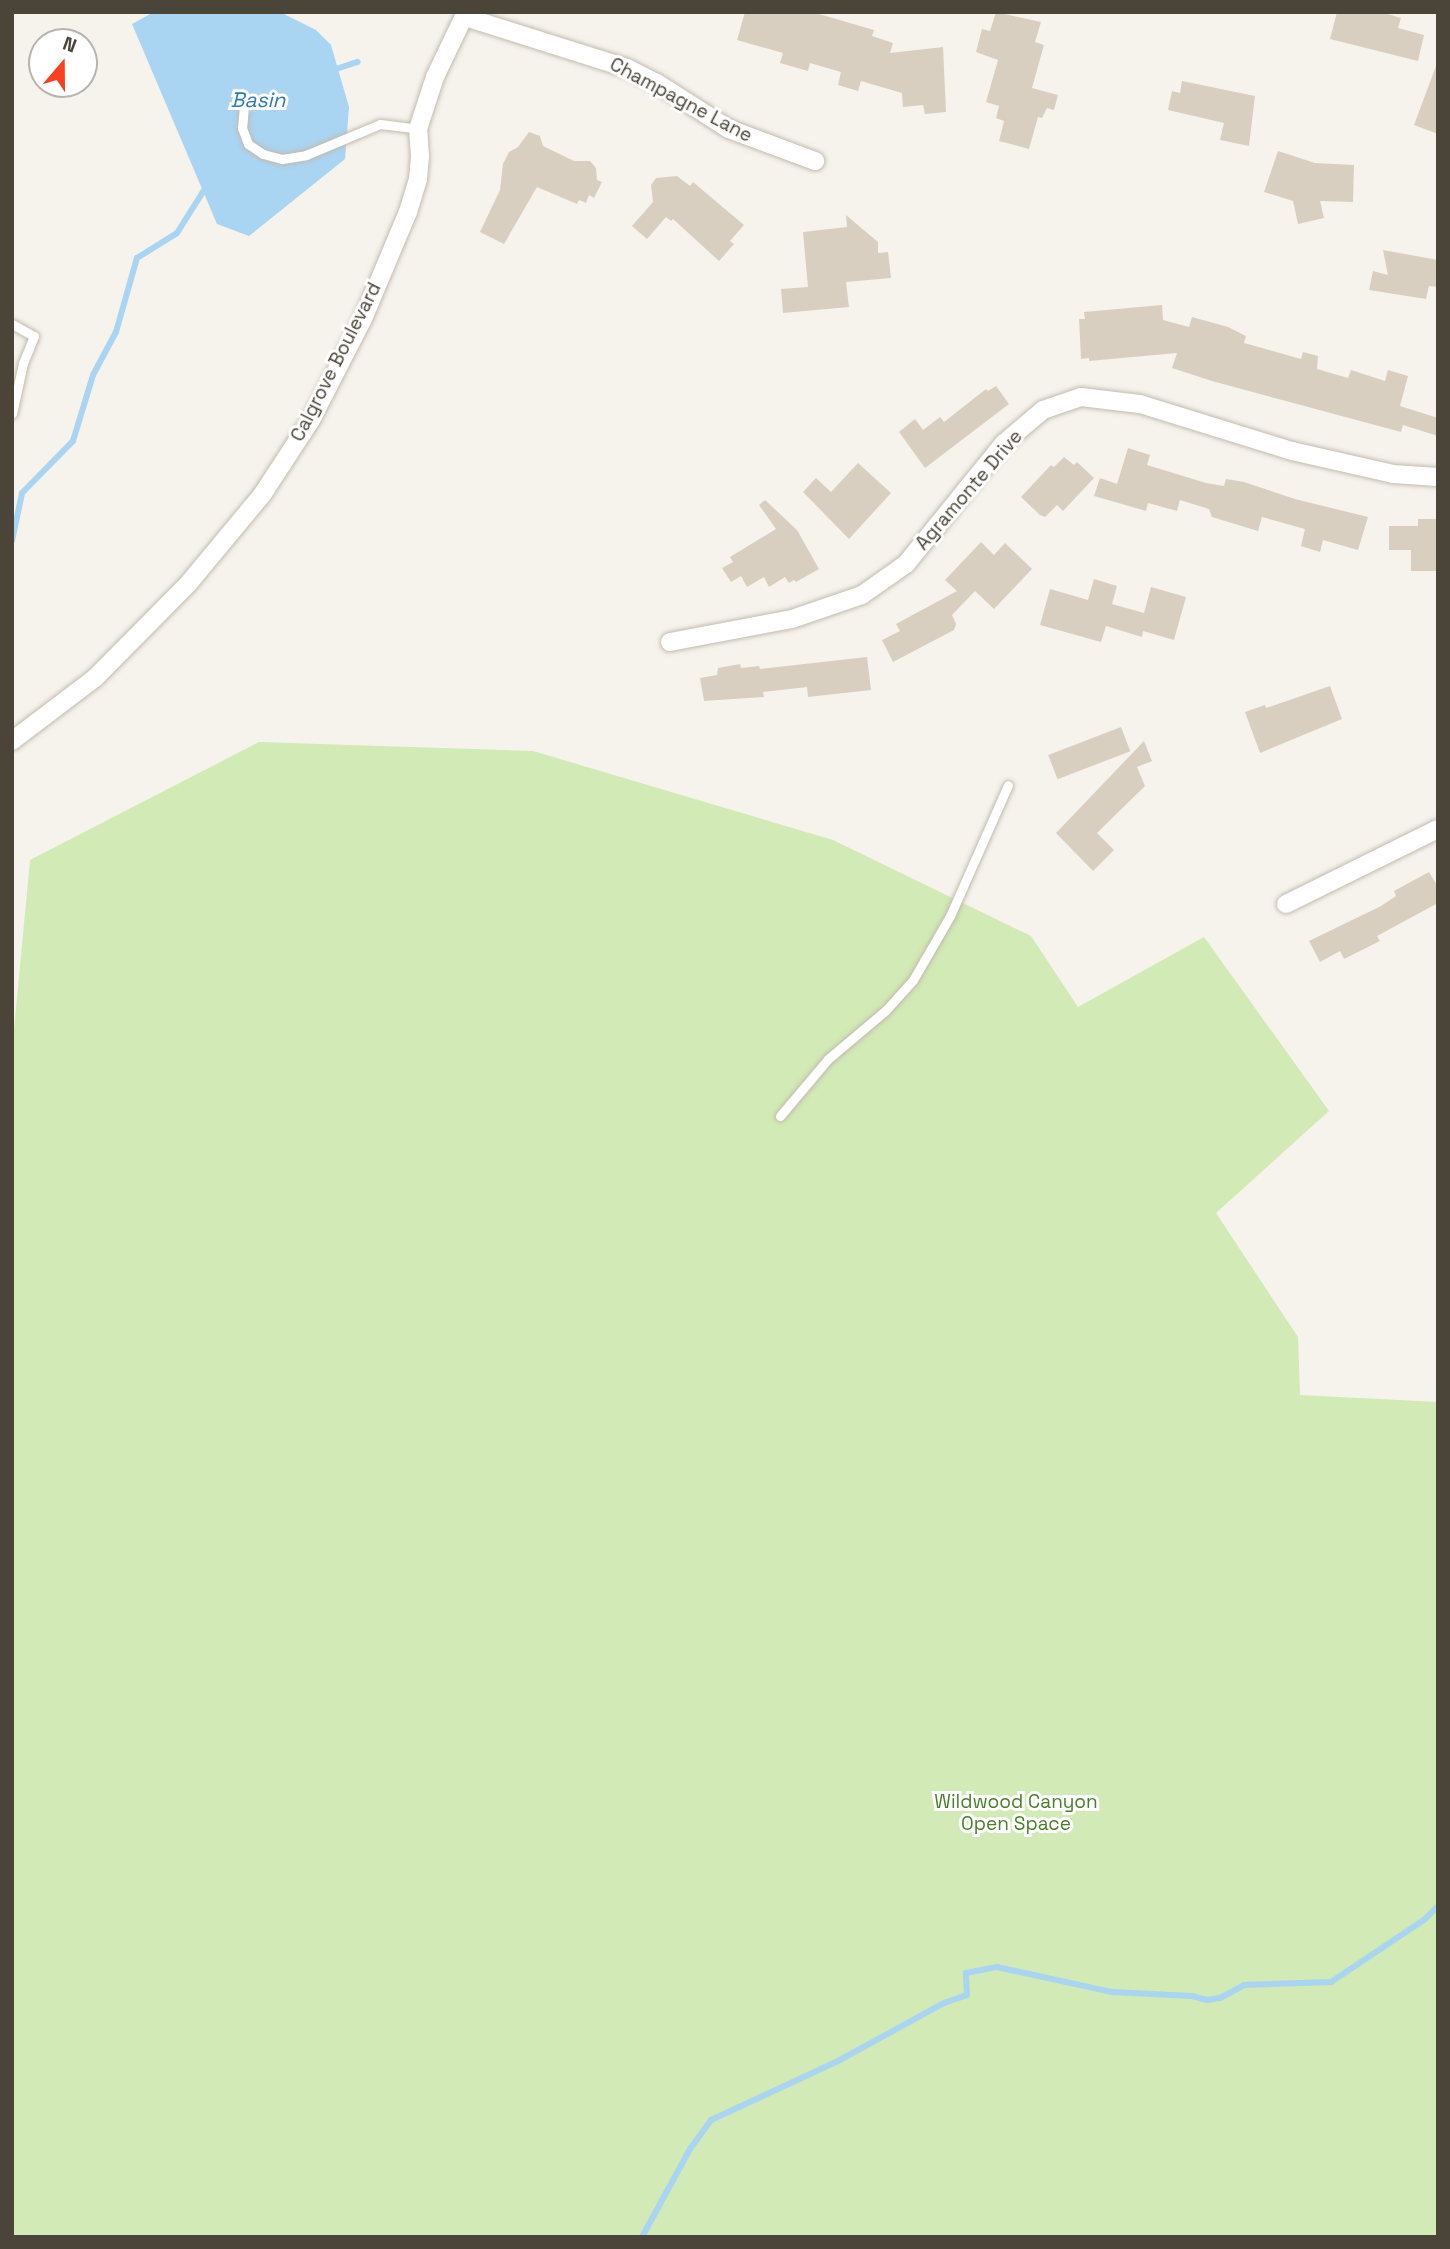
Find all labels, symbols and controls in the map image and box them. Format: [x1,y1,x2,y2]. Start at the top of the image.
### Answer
north arrow [28,28,98,98]
text: N [59,31,80,59]
street label: Champagne Lane [606,53,756,147]
water label: Basin [231,87,285,113]
street label: Calgrove Boulevard [286,279,386,445]
street label: Agramonte Drive [911,425,1027,555]
park label: Wildwood Canyon Open Space [934,1791,1098,1835]

